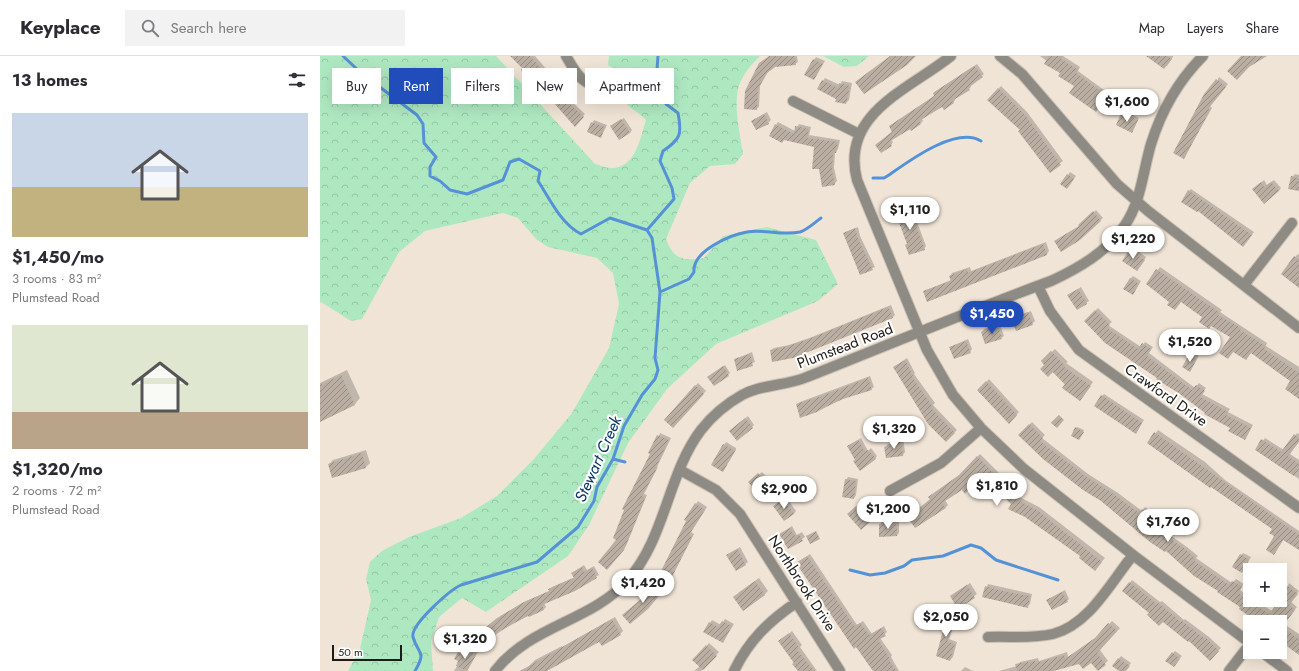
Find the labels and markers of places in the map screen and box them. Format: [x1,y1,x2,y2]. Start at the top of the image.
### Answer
pin: $1,600 [1094,89,1160,123]
pin: $1,110 [877,197,943,231]
pin: $1,220 [1100,226,1166,260]
pin: $1,450 [959,301,1025,335]
pin: $1,520 [1157,329,1223,363]
pin: $1,320 [861,416,927,450]
pin: $1,810 [964,473,1030,507]
pin: $2,900 [751,476,817,510]
pin: $1,200 [855,496,921,530]
pin: $1,760 [1135,509,1201,543]
pin: $1,420 [610,570,676,604]
pin: $2,050 [913,604,979,638]
pin: $1,320 [432,626,498,660]

